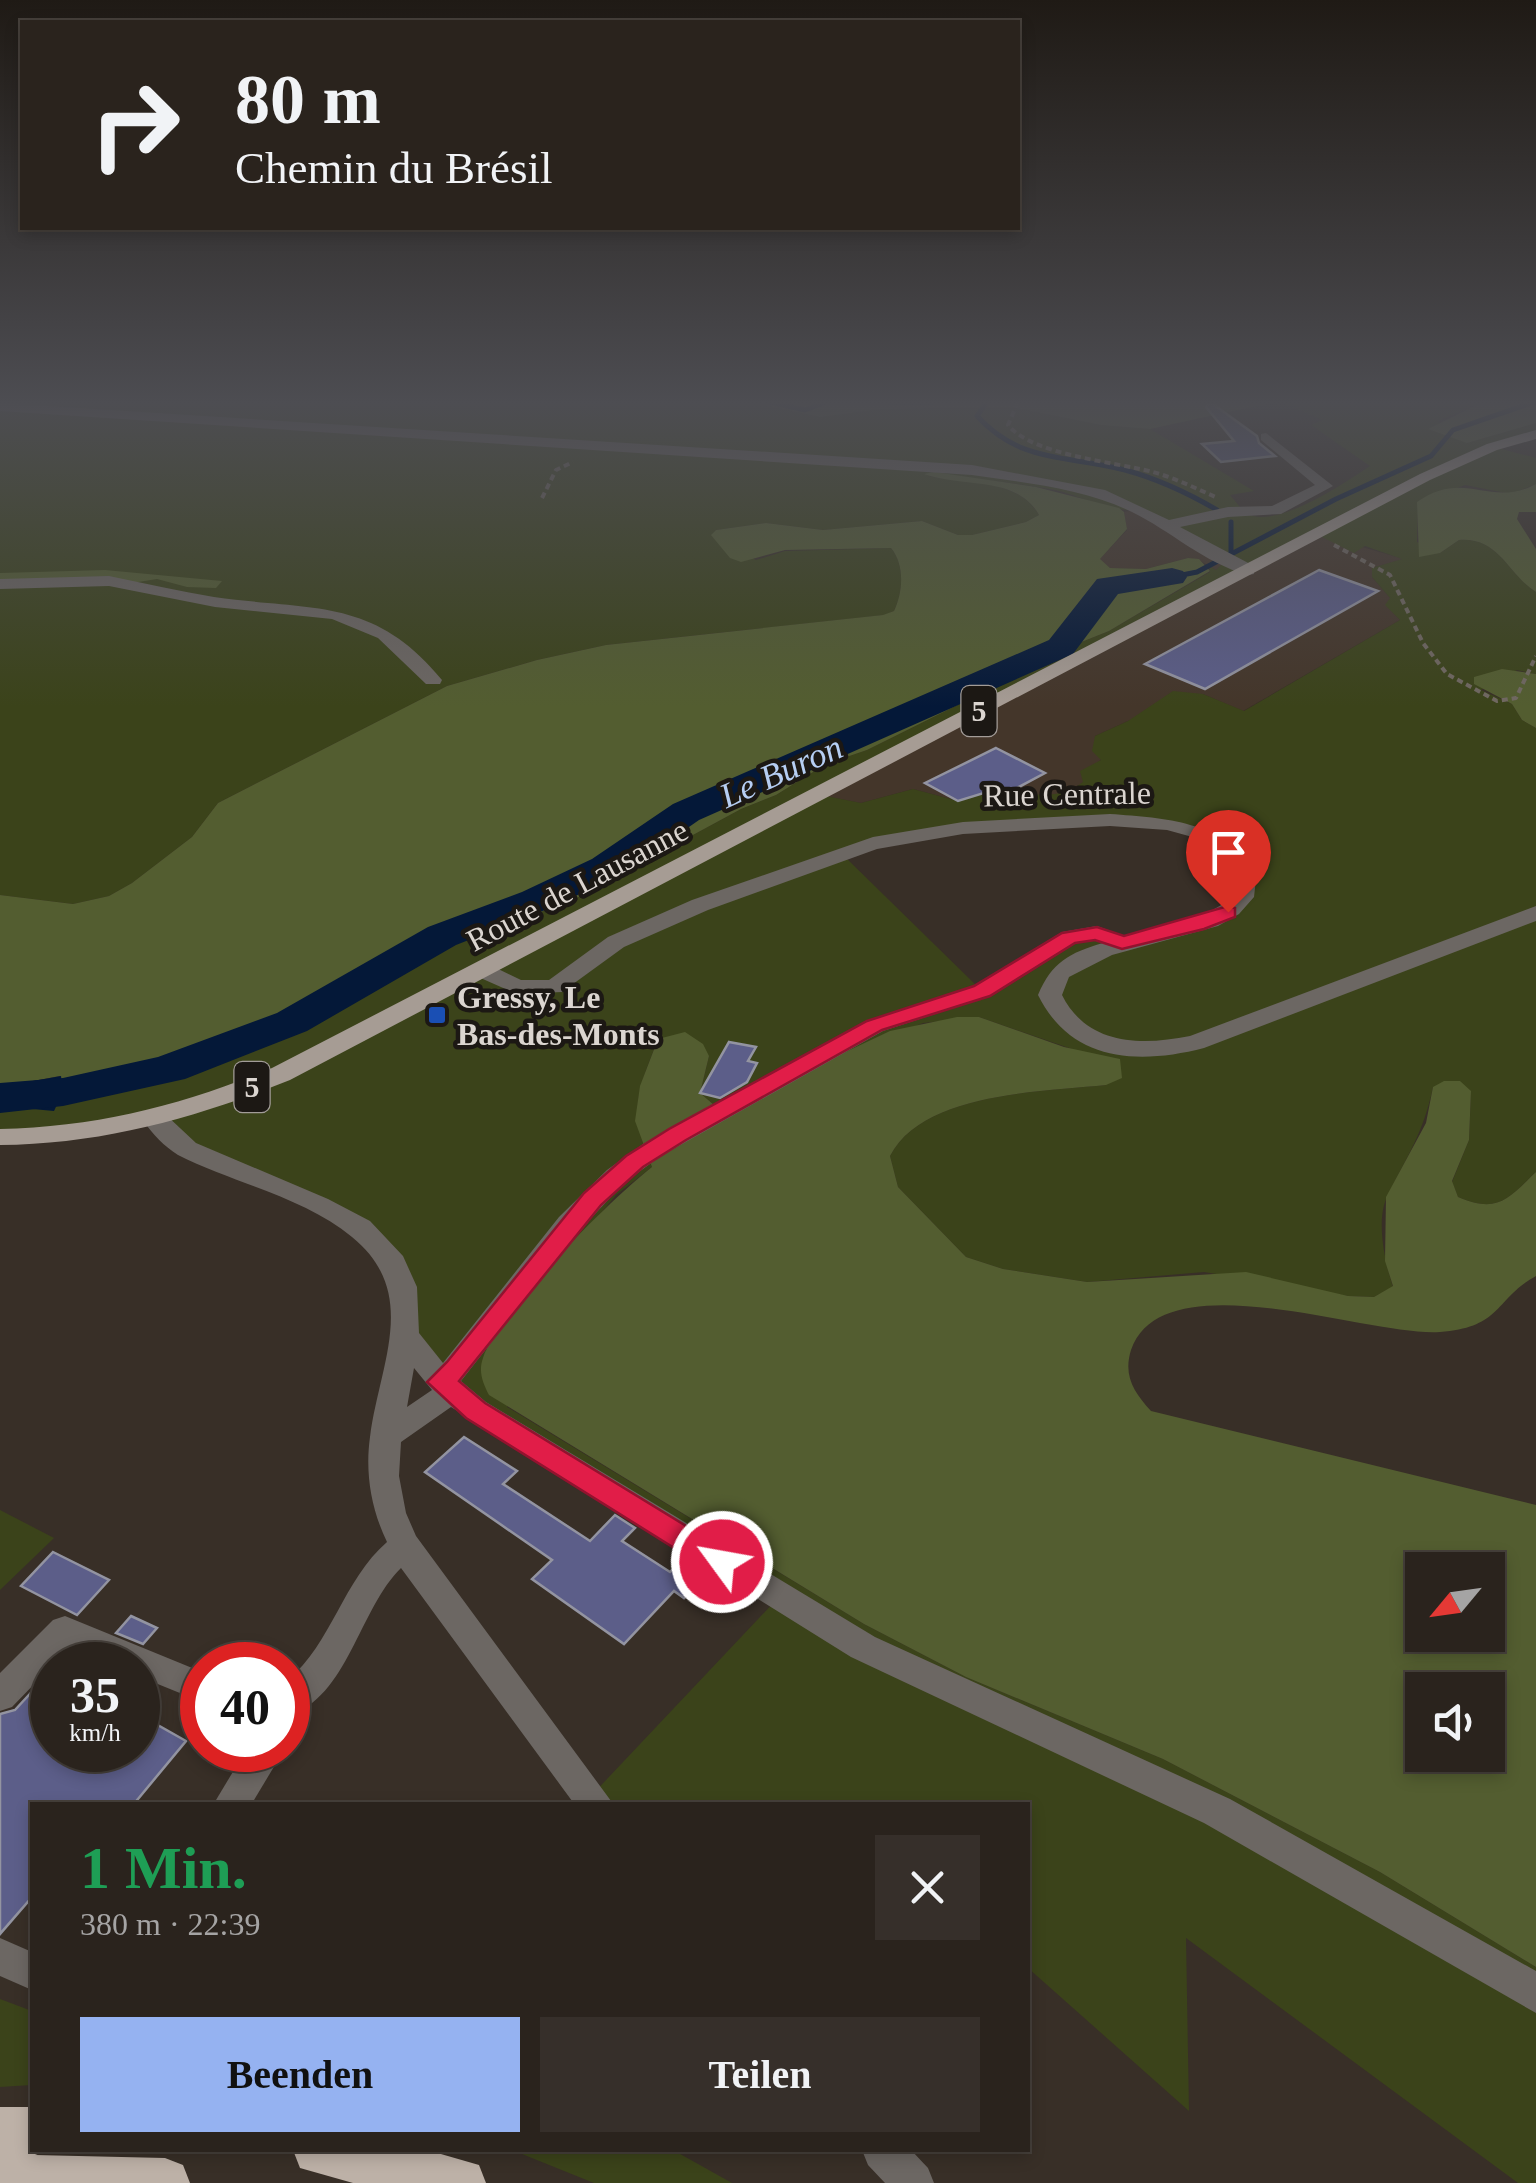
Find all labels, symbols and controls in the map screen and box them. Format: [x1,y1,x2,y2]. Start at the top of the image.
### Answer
icon: right [70,60,200,190]
text: 80 m [235,61,381,138]
text: Chemin du Brésil [235,143,552,193]
road number: 5 [962,686,996,736]
water label: Le Buron [713,727,848,816]
street label: Rue Centrale [983,775,1151,813]
pin [1186,810,1271,913]
street label: Route de Lausanne [460,812,694,958]
icon: arrive [1201,825,1256,880]
place label: Gressy, Le Bas-des-Monts [457,979,660,1052]
marker: Gressy, Le Bas-des-Monts [426,1004,448,1026]
road number: 5 [234,1062,270,1112]
position arrow [670,1510,774,1614]
north arrow [1405,1552,1505,1652]
map controls [1405,1552,1505,1772]
speed limit sign: 40 [180,1642,310,1772]
text: 35 [70,1667,120,1723]
button: sound [1405,1672,1505,1772]
text: km/h [69,1719,121,1746]
text: 1 Min. [80,1835,247,1901]
button: close [875,1835,980,1940]
text: 380 m · 22:39 [80,1906,260,1942]
button: Beenden [80,2017,520,2132]
button: Teilen [540,2017,980,2132]

